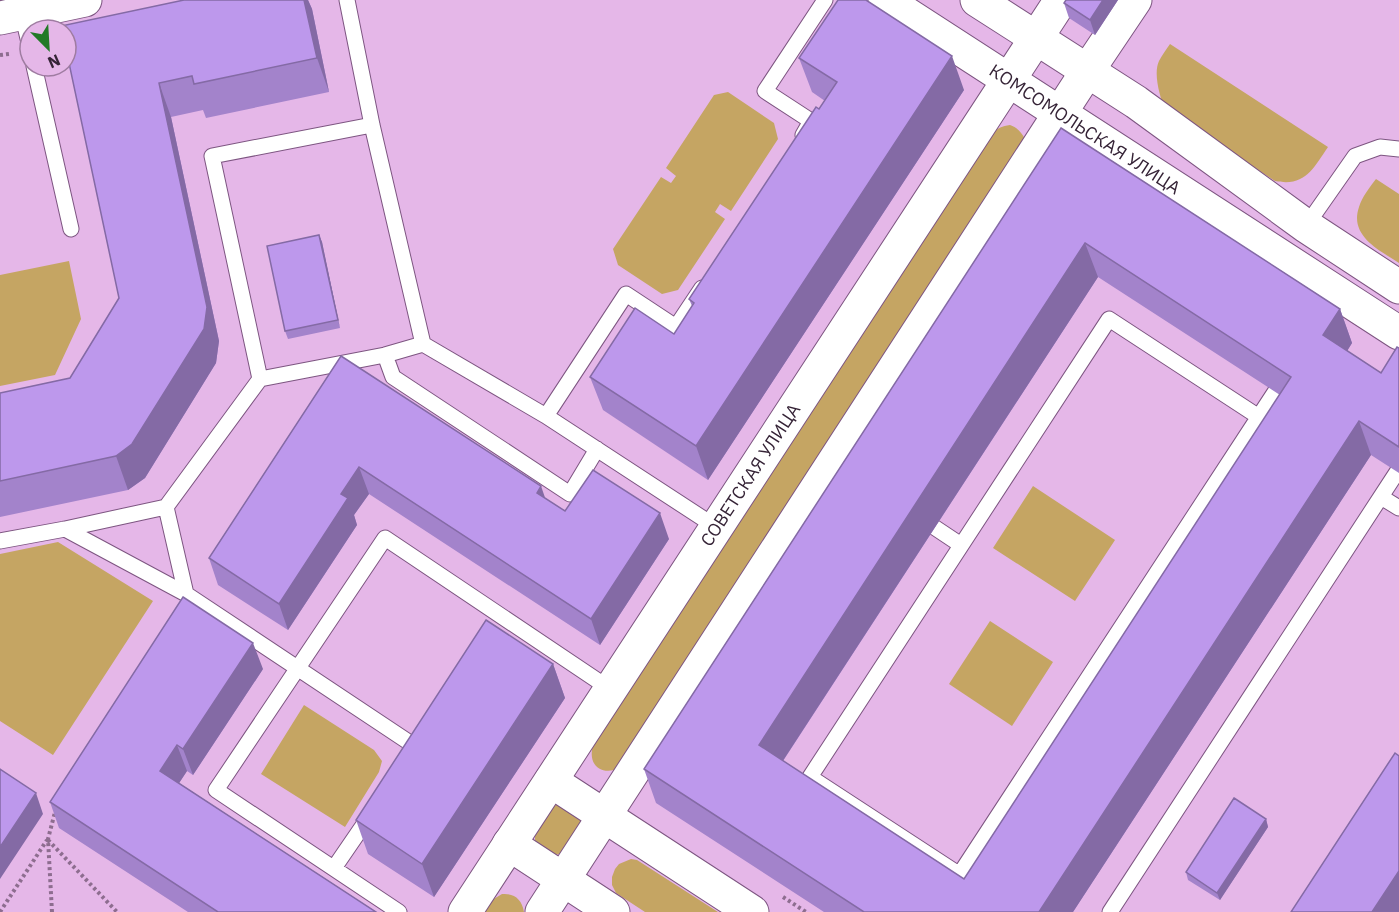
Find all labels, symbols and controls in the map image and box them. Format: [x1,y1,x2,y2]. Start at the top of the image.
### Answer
north arrow [18,18,78,78]
text: N [45,50,63,73]
street label: КОМСОМОЛЬСКАЯ УЛИЦА [985,59,1185,200]
street label: СОВЕТСКАЯ УЛИЦА [695,399,805,550]

